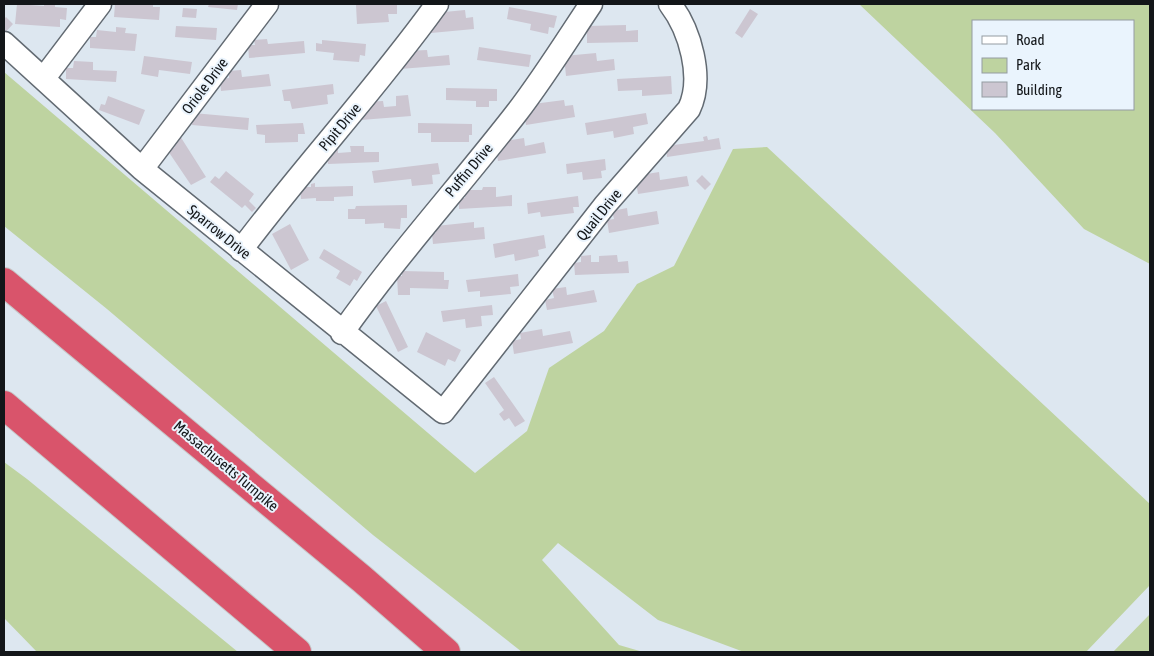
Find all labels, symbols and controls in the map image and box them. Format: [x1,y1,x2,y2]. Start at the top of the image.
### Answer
legend [972,20,1134,110]
text: Road [1016,31,1045,48]
street label: Oriole Drive [178,54,231,117]
text: Park [1016,56,1041,73]
text: Building [1016,81,1062,98]
street label: Pipit Drive [315,99,364,154]
street label: Puffin Drive [441,139,496,200]
street label: Quail Drive [573,185,625,244]
street label: Sparrow Drive [184,201,254,262]
street label: Massachusetts Turnpike [171,417,282,514]

